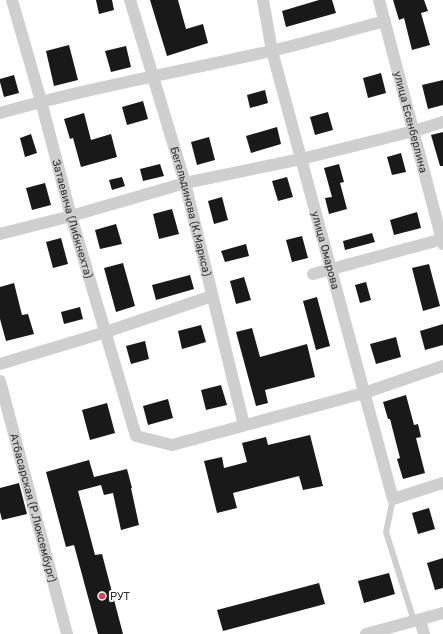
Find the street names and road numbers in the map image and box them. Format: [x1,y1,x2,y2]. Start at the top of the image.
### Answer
street label: улица Есенберлина [391,70,431,174]
street label: Бегельдинова (К.Маркса) [168,145,214,278]
street label: Затаевича (Либкнехта) [50,158,96,280]
street label: улица Омарова [309,209,343,291]
street label: Атбасарская (Р.Люксембург) [8,432,60,584]

